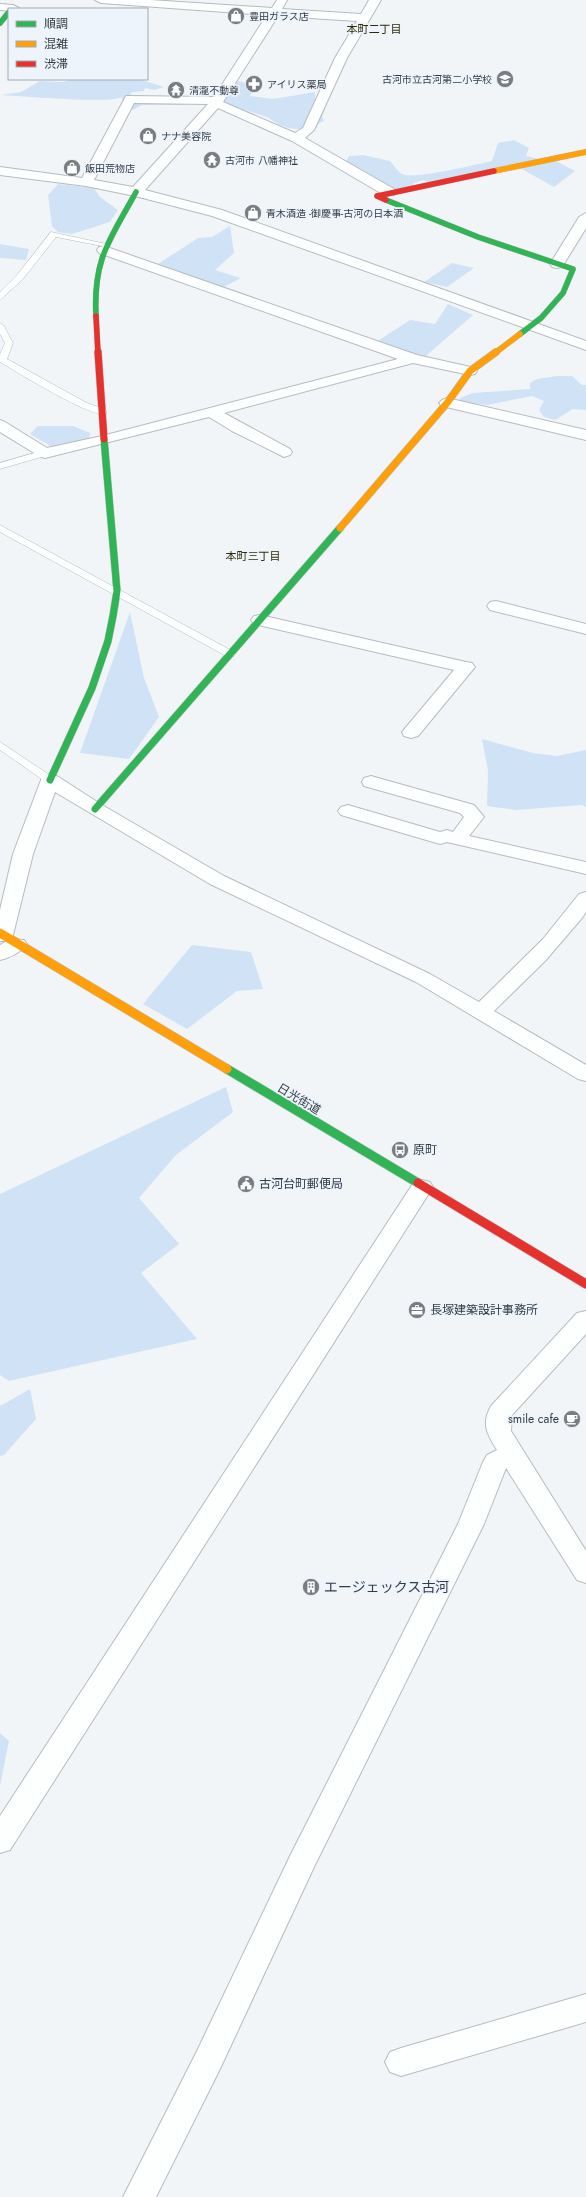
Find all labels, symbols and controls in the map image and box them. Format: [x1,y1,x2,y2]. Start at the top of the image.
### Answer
shop icon: 豊田ガラス店 [226,6,246,26]
legend [8,8,148,80]
place label: 豊田ガラス店 [249,9,309,24]
text: 順調 [44,15,68,33]
district label: 本町二丁目 [347,21,402,37]
text: 混雑 [44,35,68,53]
text: 渋滞 [44,55,68,73]
school or university icon: 古河市立古河第二小学校 [495,69,515,89]
place label: 古河市立古河第二小学校 [382,72,492,87]
pharmacy icon: アイリス薬局 [244,74,264,94]
place label: アイリス薬局 [267,77,327,92]
temple icon: 清瀧不動尊 [166,80,186,100]
place label: 清瀧不動尊 [189,83,239,98]
shop icon: ナナ美容院 [138,126,158,146]
place label: ナナ美容院 [161,129,211,144]
temple icon: 古河市 八幡神社 [202,150,222,170]
place label: 古河市 八幡神社 [225,153,298,168]
shop icon: 飯田荒物店 [62,158,82,178]
place label: 飯田荒物店 [85,161,135,176]
shop icon: 青木酒造 -御慶事-古河の日本酒 [243,203,263,223]
place label: 青木酒造 -御慶事-古河の日本酒 [266,206,403,221]
district label: 本町三丁目 [226,548,281,564]
street label: 日光街道 [274,1079,324,1119]
bus stop icon: 原町 [390,1140,410,1160]
place label: 原町 [413,1141,437,1159]
public building icon: 古河台町郵便局 [236,1174,256,1194]
place label: 古河台町郵便局 [259,1175,343,1193]
office icon: 長塚建築設計事務所 [407,1300,427,1320]
place label: 長塚建築設計事務所 [430,1301,538,1319]
cafe icon: smile cafe [562,1409,582,1429]
place label: smile cafe [508,1410,559,1428]
building icon: エージェックス古河 [301,1577,321,1597]
place label: エージェックス古河 [324,1577,449,1597]

